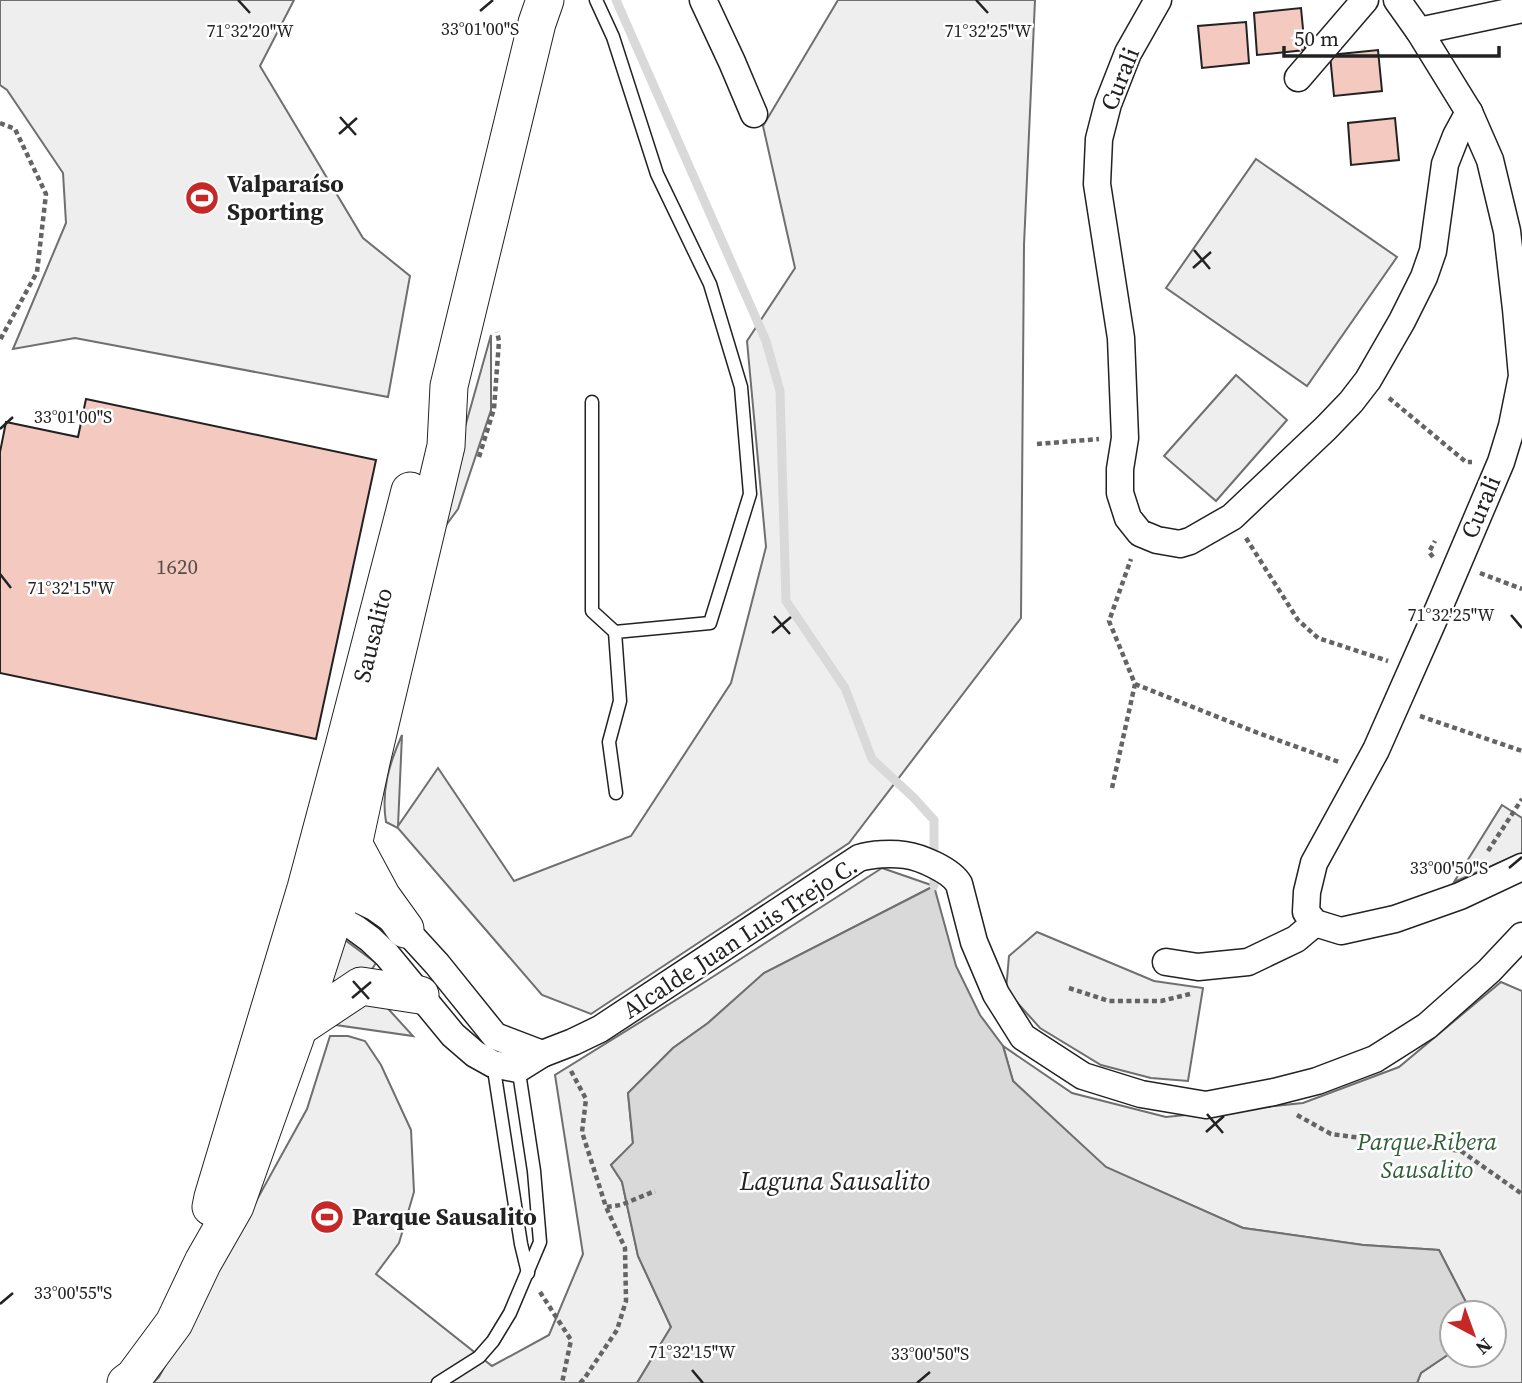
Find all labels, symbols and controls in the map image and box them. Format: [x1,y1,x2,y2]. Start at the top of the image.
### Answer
scale bar [1284,14,1499,58]
text: 33°01'00"S [441,16,519,41]
text: 71°32'20"W [207,18,294,43]
text: 71°32'25"W [945,18,1032,43]
text: 50 m [1294,24,1339,53]
street label: Curali [1092,42,1147,115]
place label: Valparaíso Sporting [227,167,344,228]
sports icon: Valparaíso Sporting [183,179,221,217]
text: 33°01'00"S [34,404,112,429]
street label: Curali [1453,470,1508,543]
house number: 1620 [156,552,198,581]
text: 71°32'15"W [28,575,115,600]
street label: Sausalito [345,584,400,686]
text: 71°32'25"W [1408,602,1495,627]
street label: Alcalde Juan Luis Trejo C. [616,849,864,1026]
text: 33°00'50"S [1410,855,1488,880]
park label: Parque Ribera Sausalito [1356,1125,1498,1186]
water label: Laguna Sausalito [739,1163,930,1199]
sports icon: Parque Sausalito [308,1198,346,1236]
place label: Parque Sausalito [352,1200,537,1233]
text: 33°00'55"S [34,1280,112,1305]
north arrow [1438,1299,1508,1369]
text: N [1470,1332,1498,1361]
text: 71°32'15"W [649,1339,736,1364]
text: 33°00'50"S [891,1341,969,1366]

